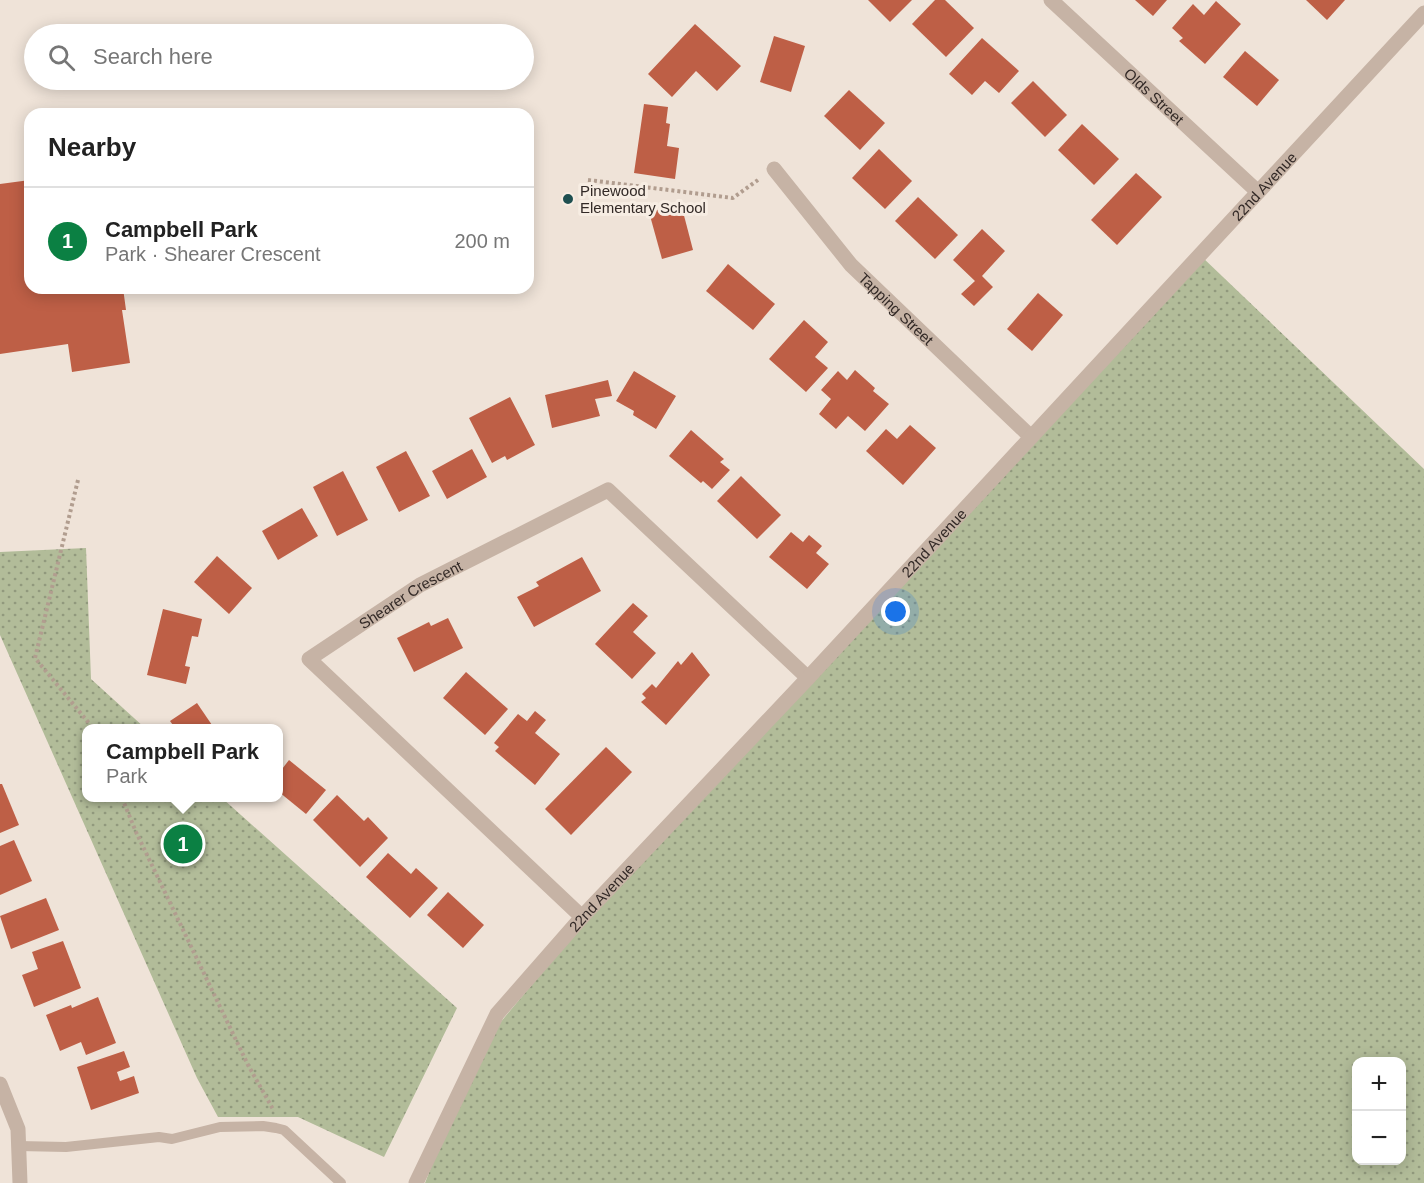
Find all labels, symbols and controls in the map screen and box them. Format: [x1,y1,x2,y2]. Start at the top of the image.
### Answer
search box [24,24,534,90]
icon: search [45,41,78,74]
text: Search here [93,44,213,69]
street label: Olds Street [1121,64,1188,128]
text: Nearby [48,132,136,162]
street label: 22nd Avenue [1228,148,1300,224]
place label: Pinewood Elementary School [580,182,706,216]
marker: Pinewood Elementary School [561,192,575,206]
text: Campbell Park [105,217,258,242]
text: 1 [62,230,73,252]
text: 200 m [454,230,510,252]
text: Park · Shearer Crescent [105,243,321,265]
street label: Tapping Street [856,269,938,349]
street label: 22nd Avenue [898,505,969,580]
street label: Shearer Crescent [356,556,465,632]
your location [881,597,910,626]
popup [82,724,283,802]
text: Campbell Park [106,739,259,764]
text: Park [106,765,147,787]
pin: 1 [164,822,202,866]
street label: 22nd Avenue [565,859,637,935]
map controls [1352,1057,1406,1165]
button: + [1352,1057,1406,1111]
button: − [1352,1111,1406,1165]

